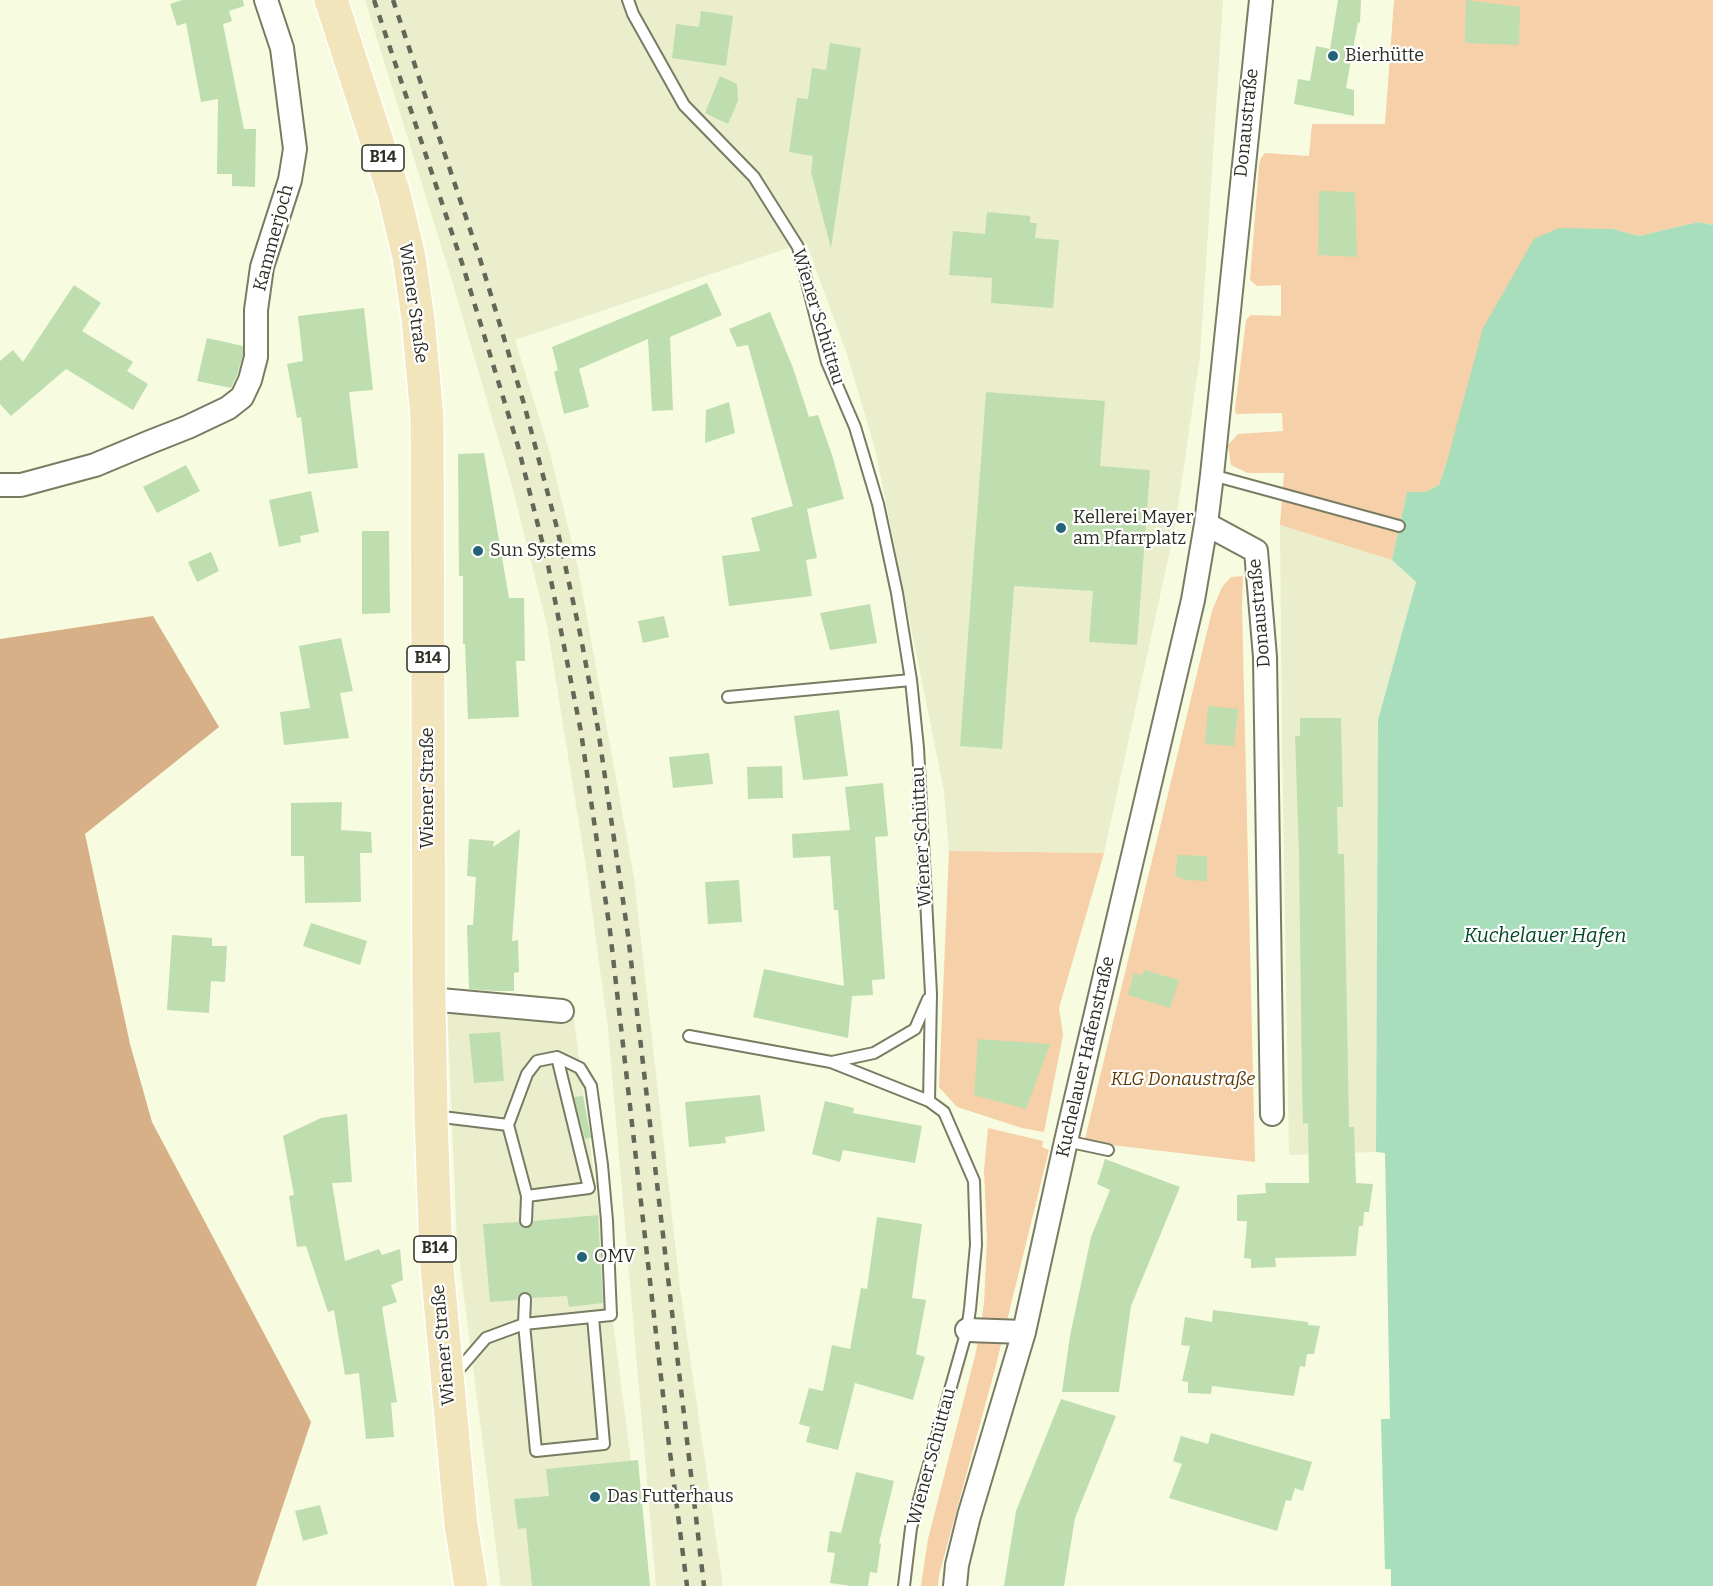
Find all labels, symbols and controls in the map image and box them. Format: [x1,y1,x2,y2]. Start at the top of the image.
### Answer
place label: Bierhütte [1345,45,1424,67]
marker: Bierhütte [1326,49,1340,63]
street label: Donaustraße [1231,68,1263,178]
road number: B14 [362,145,404,171]
street label: Kammerjoch [249,182,299,294]
street label: Wiener Straße [394,241,432,365]
street label: Wiener Schüttau [787,246,849,388]
place label: Kellerei Mayer am Pfarrplatz [1073,507,1193,550]
marker: Kellerei Mayer am Pfarrplatz [1054,521,1068,535]
place label: Sun Systems [490,540,596,562]
marker: Sun Systems [471,544,485,558]
street label: Donaustraße [1244,558,1276,668]
road number: B14 [407,646,449,672]
street label: Wiener Straße [417,727,439,849]
street label: Wiener Schüttau [908,766,936,908]
water label: Kuchelauer Hafen [1464,924,1626,948]
street label: Kuchelauer Hafenstraße [1052,954,1120,1160]
park label: KLG Donaustraße [1111,1069,1255,1091]
road number: B14 [414,1236,456,1262]
place label: OMV [594,1246,635,1268]
marker: OMV [575,1250,589,1264]
street label: Wiener Straße [428,1284,460,1406]
street label: Wiener Schüttau [903,1386,961,1528]
place label: Das Futterhaus [607,1486,734,1508]
marker: Das Futterhaus [588,1490,602,1504]

